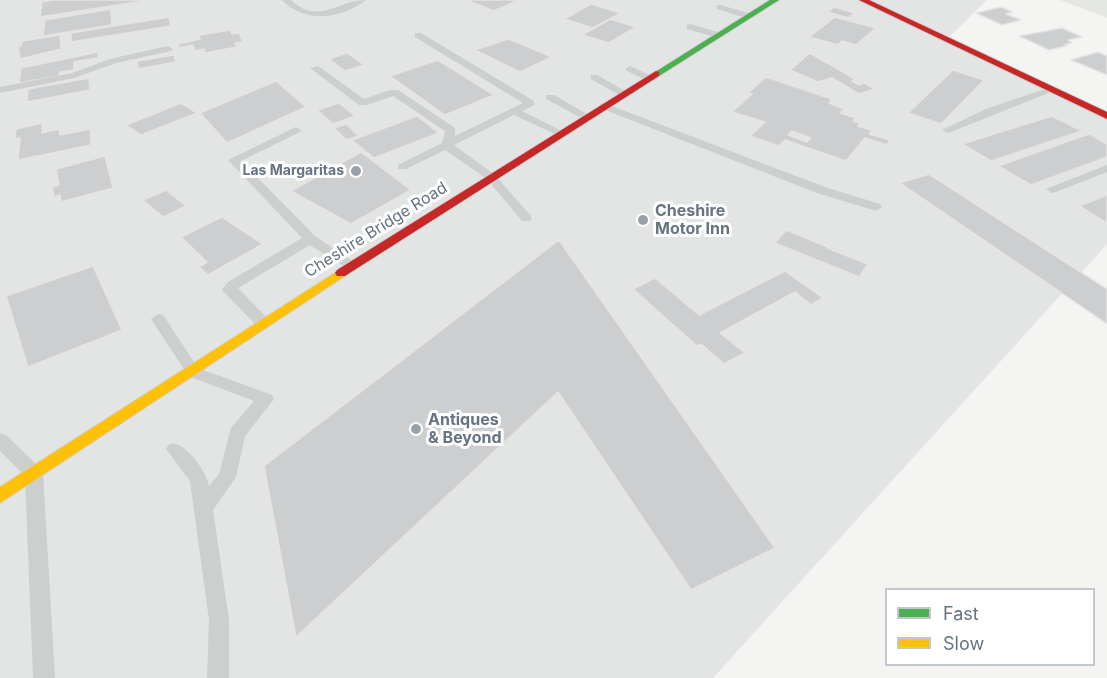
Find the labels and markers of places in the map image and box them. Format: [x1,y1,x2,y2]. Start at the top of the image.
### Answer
place label: Las Margaritas [243,163,344,179]
marker: Las Margaritas [349,164,363,178]
place label: Cheshire Motor Inn [655,201,730,239]
marker: Cheshire Motor Inn [636,213,650,227]
place label: Antiques & Beyond [428,410,502,448]
marker: Antiques & Beyond [409,422,423,436]

